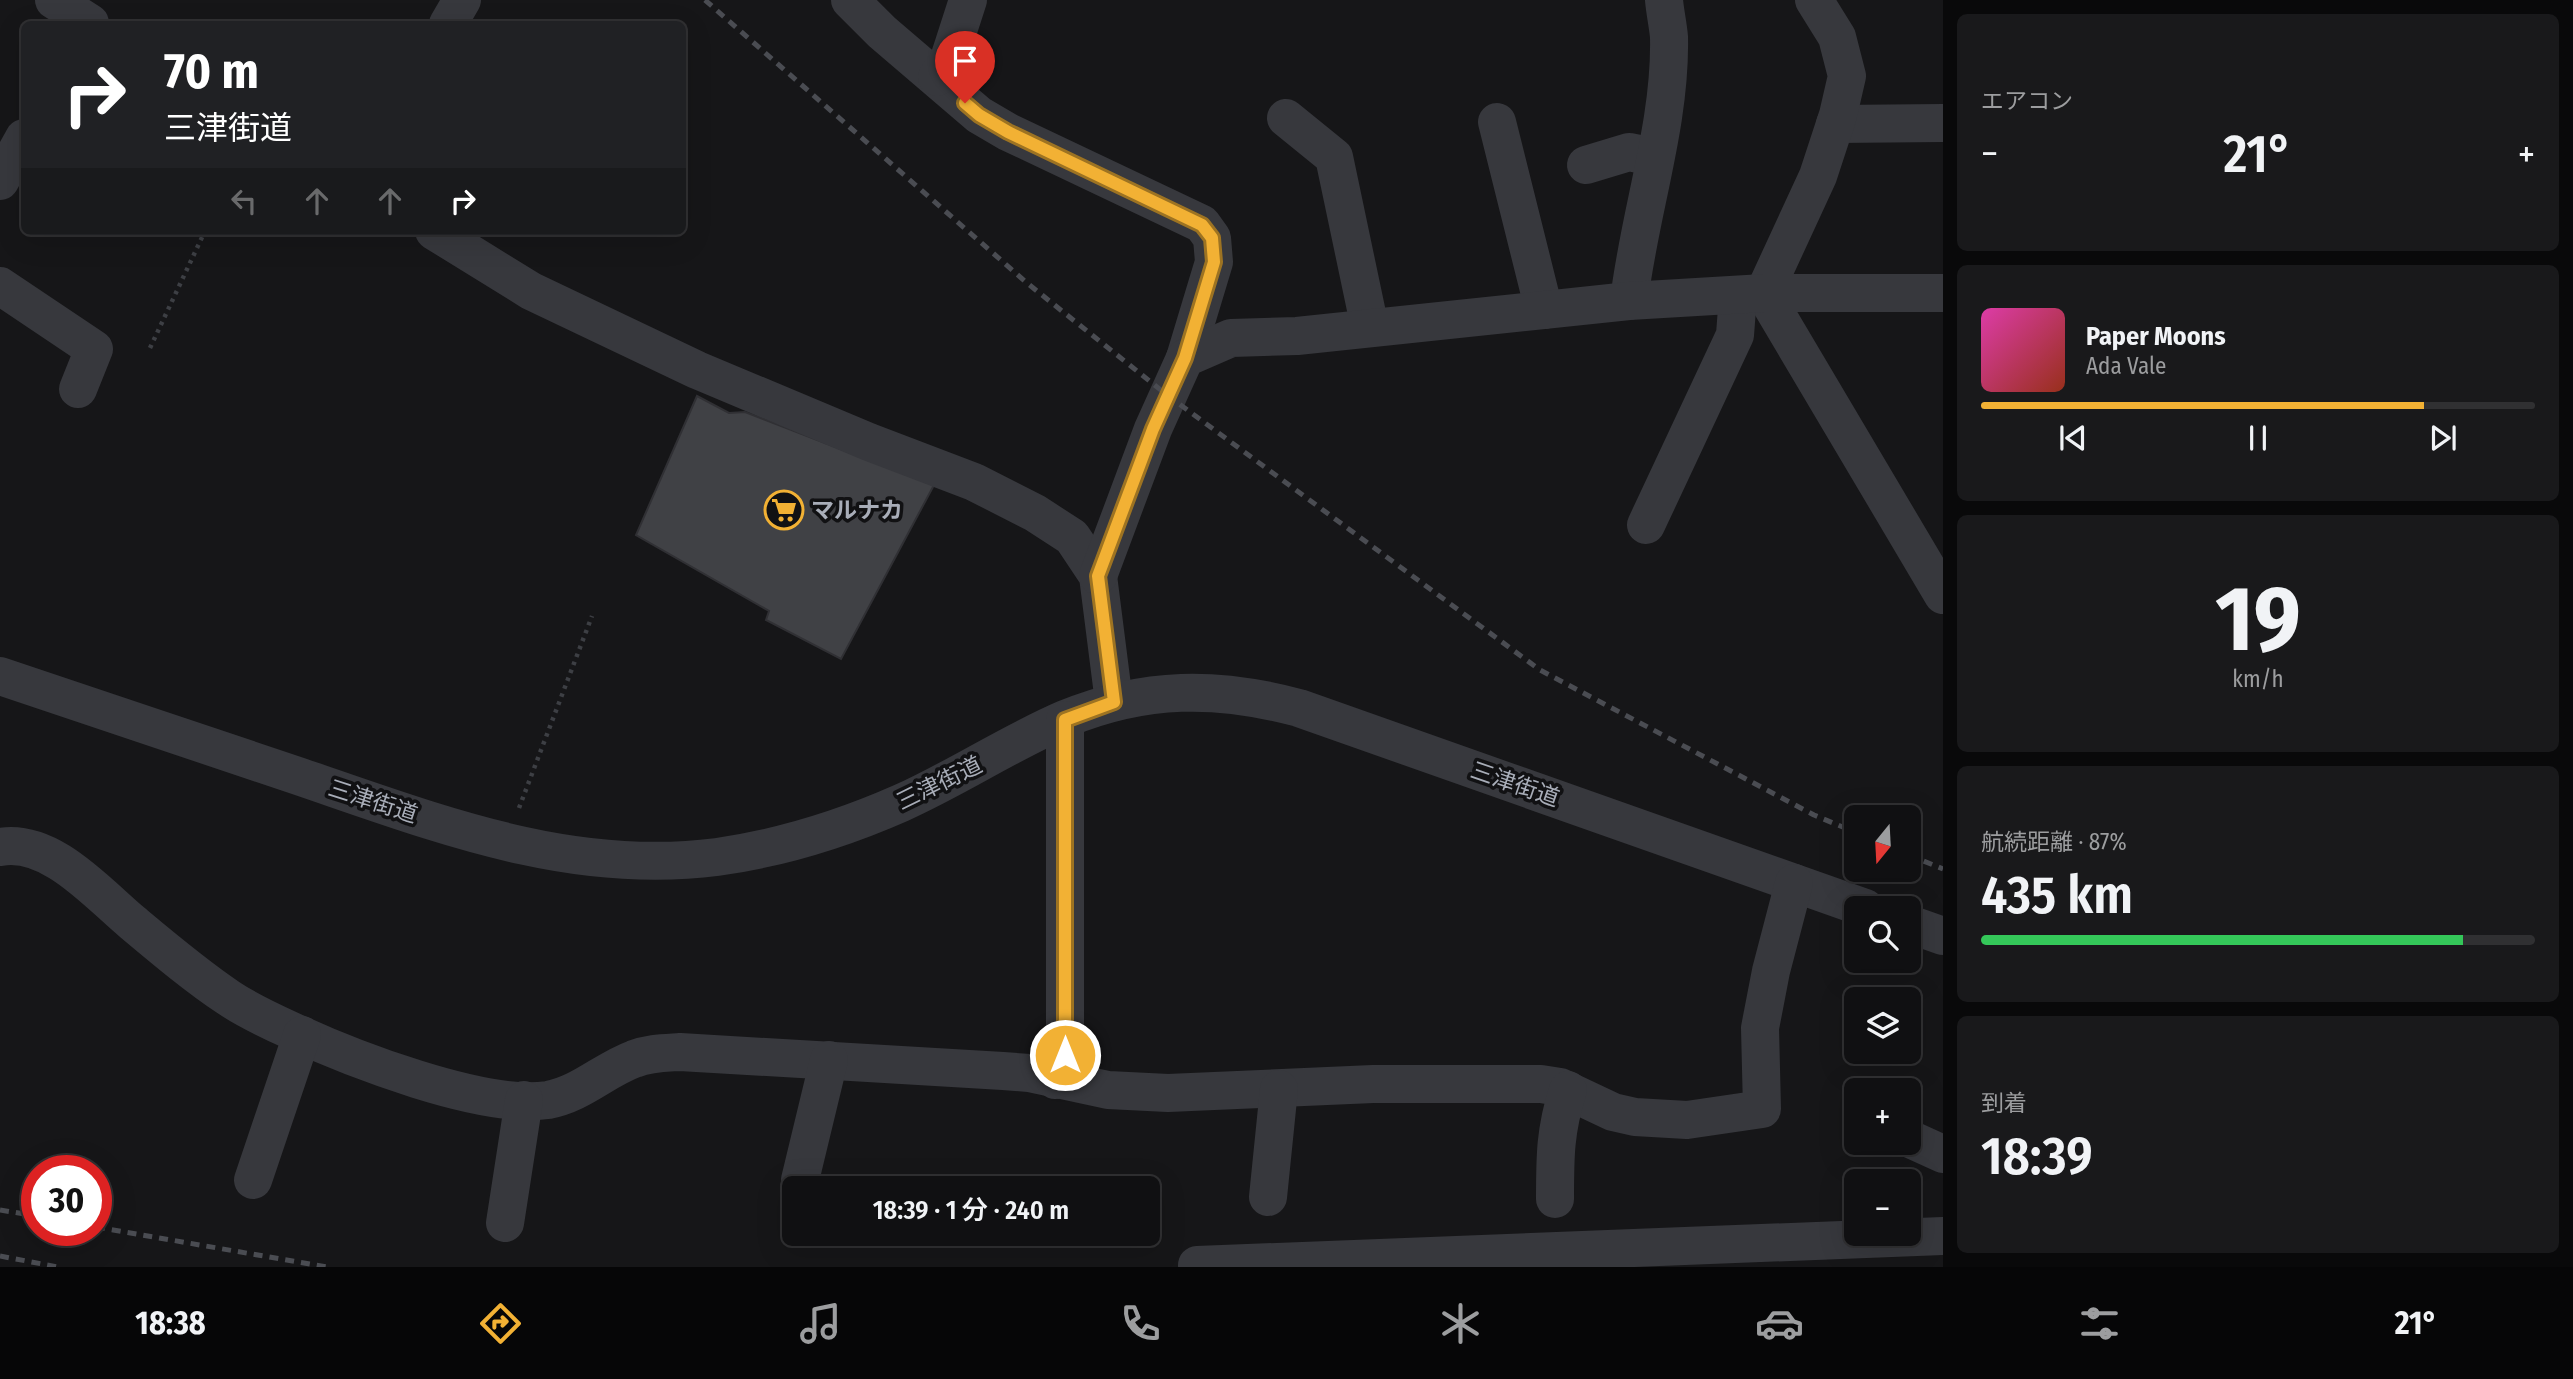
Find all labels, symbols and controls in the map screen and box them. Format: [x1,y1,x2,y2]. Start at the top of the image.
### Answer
pin [935,31,995,103]
text: 70 m [164,42,259,101]
icon: arrive [946,42,984,80]
icon: right [49,49,140,140]
text: エアコン [1981,87,2073,115]
text: 三津街道 [164,109,292,147]
text: 21° [2223,123,2292,186]
text: − [1981,131,1998,177]
text: + [2518,131,2535,177]
icon: left [225,182,263,220]
icon: ahead [298,182,336,220]
icon: ahead [371,182,409,220]
icon: right [444,182,482,220]
text: Paper Moons [2086,321,2226,352]
text: Ada Vale [2086,352,2166,380]
icon: previous [2054,419,2092,457]
icon: pause [2239,419,2277,457]
icon: next [2424,419,2462,457]
supermarket icon: マルナカ [763,489,805,531]
place label: マルナカ [811,496,903,524]
text: 19 [2215,565,2301,674]
text: km/h [2232,665,2284,693]
street label: 三津街道 [892,750,986,816]
street label: 三津街道 [1467,756,1563,812]
street label: 三津街道 [325,773,421,829]
north arrow [1844,805,1922,882]
map controls [1844,805,1921,1246]
text: 航続距離 · 87% [1981,828,2127,856]
text: 435 km [1981,864,2133,927]
button: search [1844,896,1921,973]
button: layers [1844,987,1921,1064]
position arrow [1028,1018,1102,1092]
button: + [1844,1078,1921,1155]
text: 到着 [1981,1089,2027,1117]
text: 18:39 [1981,1125,2093,1188]
speed limit sign: 30 [21,1155,112,1246]
button: − [1844,1169,1921,1246]
text: 18:39 · 1 分 · 240 m [873,1195,1069,1226]
icon: directions [476,1299,525,1348]
icon: music [796,1299,845,1348]
icon: phone [1116,1299,1165,1348]
icon: climate [1436,1299,1485,1348]
icon: car [1755,1299,1804,1348]
icon: filters [2075,1299,2124,1348]
text: 18:38 [135,1304,206,1342]
text: 21° [2395,1304,2438,1342]

